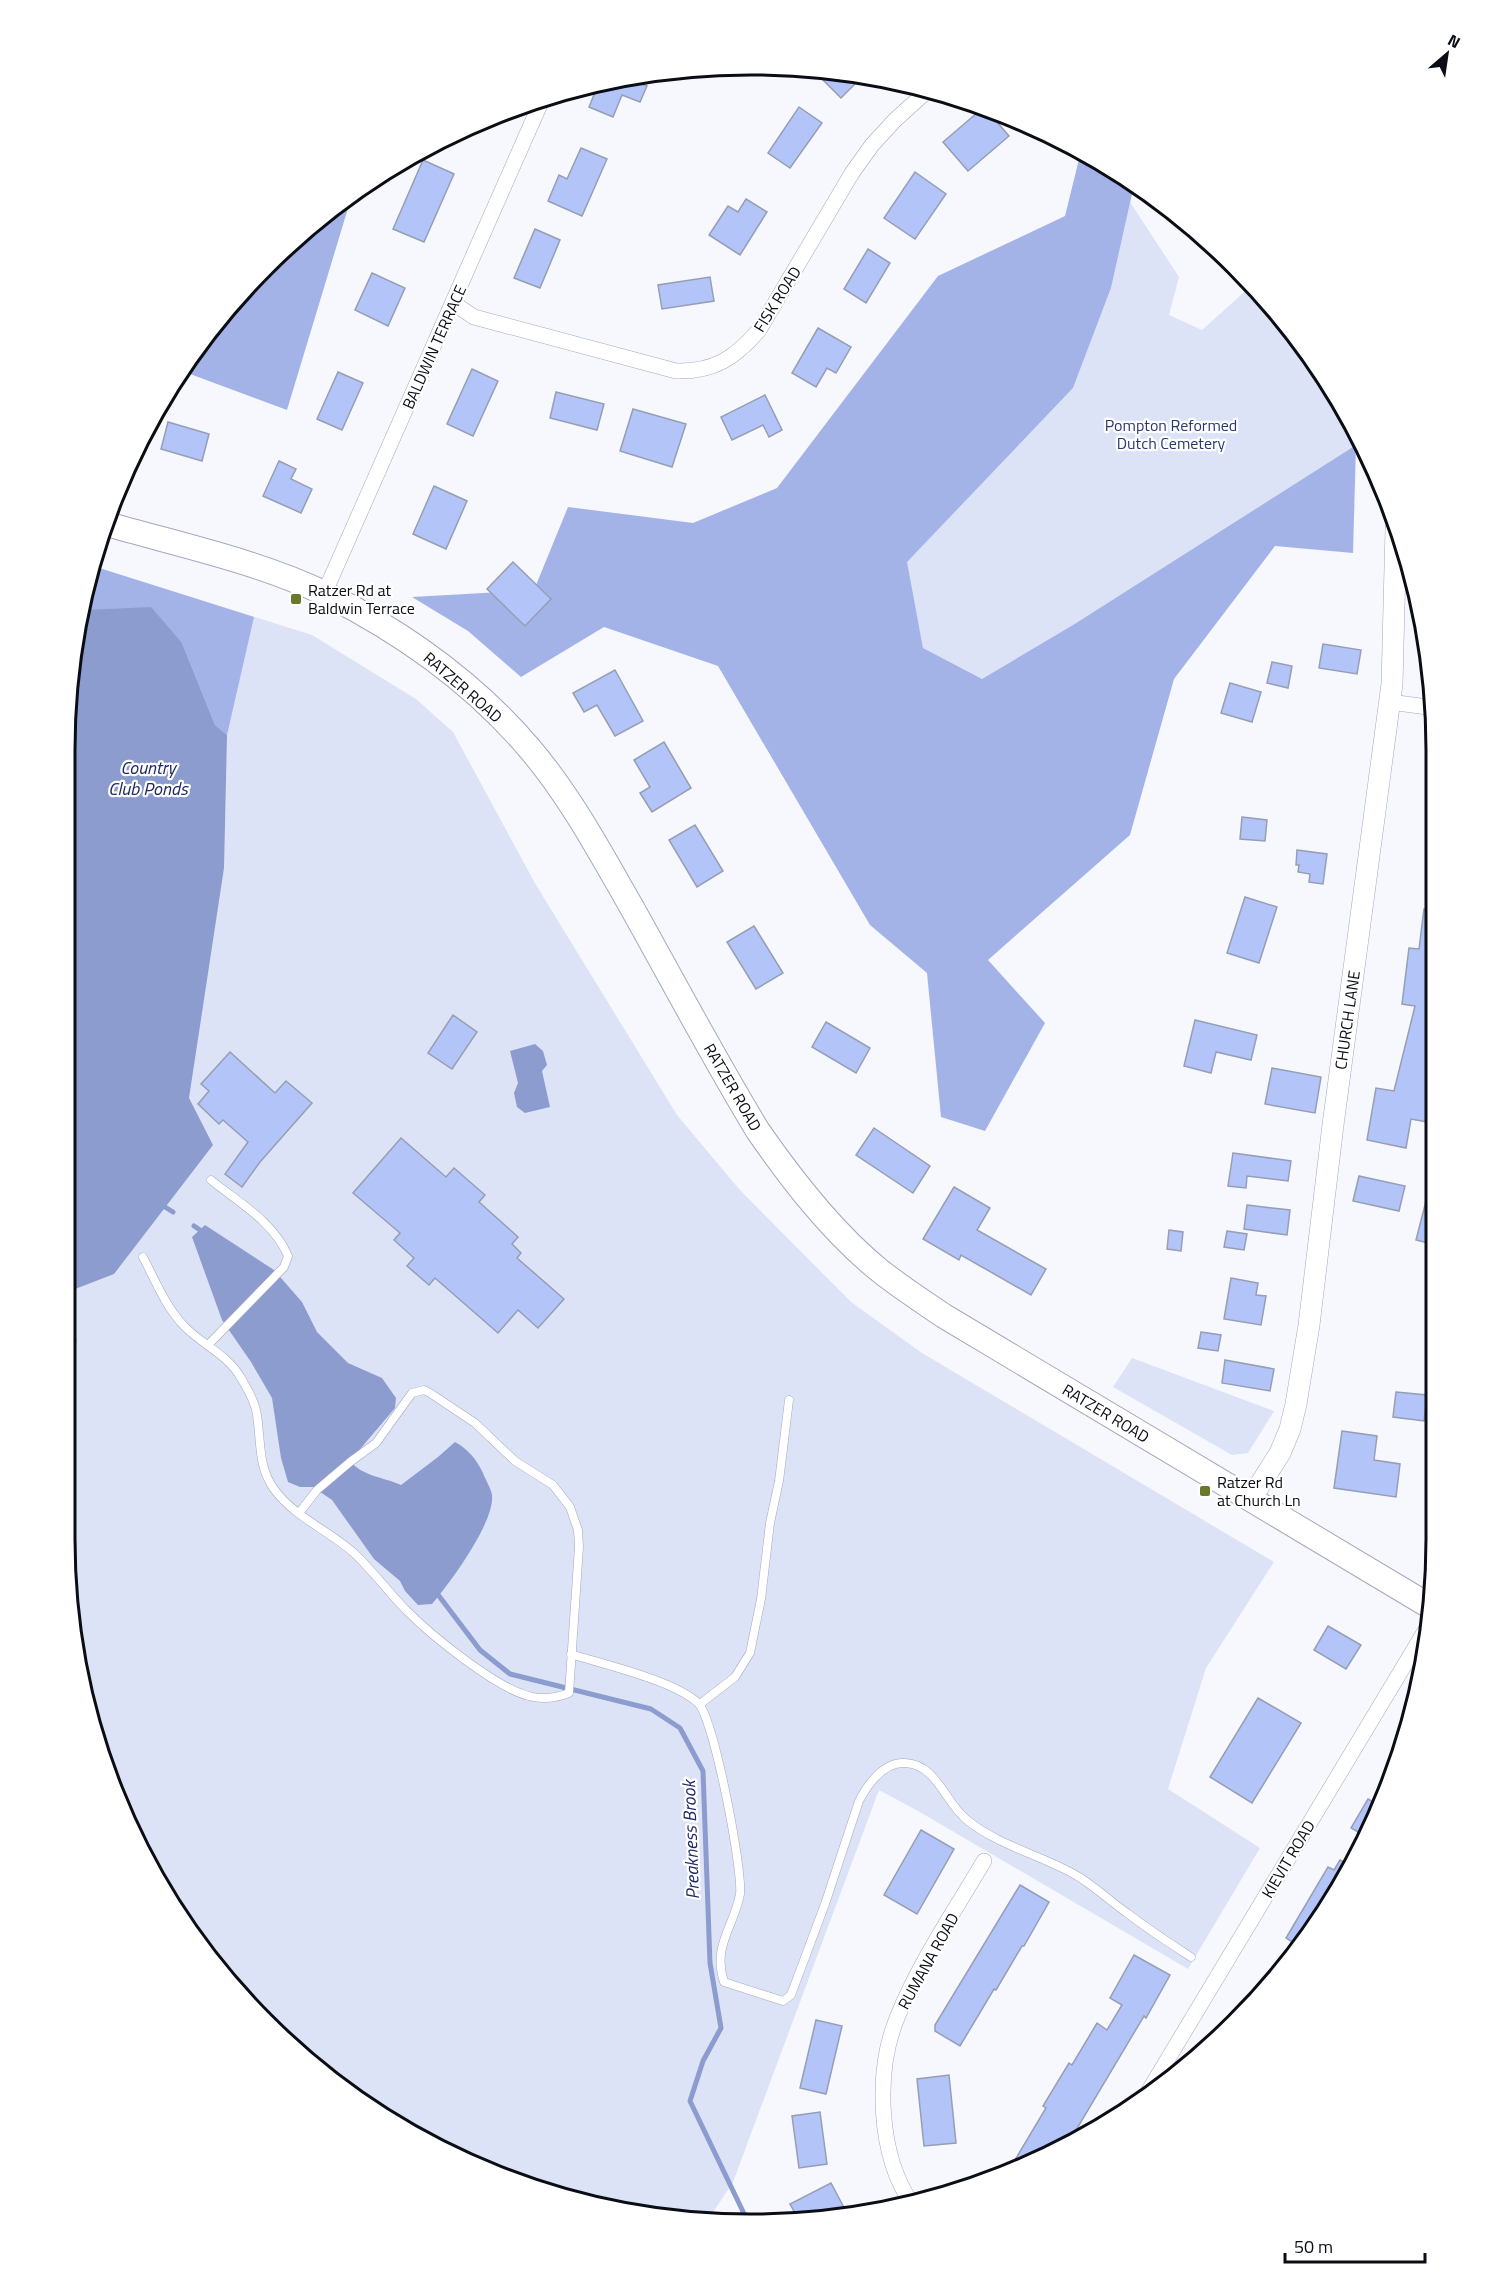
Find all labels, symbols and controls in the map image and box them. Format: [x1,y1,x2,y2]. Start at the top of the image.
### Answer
north arrow [1417,24,1477,84]
text: N [1444,28,1465,54]
street label: FISK ROAD [747,261,807,337]
street label: BALDWIN TERRACE [396,281,472,413]
park label: Pompton Reformed Dutch Cemetery [1105,413,1237,455]
place label: Ratzer Rd at Baldwin Terrace [308,578,415,620]
marker: Ratzer Rd at Baldwin Terrace [289,592,303,606]
street label: RATZER ROAD [418,646,508,728]
water label: Country Club Ponds [108,754,189,802]
street label: CHURCH LANE [1328,969,1366,1071]
street label: RATZER ROAD [698,1039,768,1135]
street label: RATZER ROAD [1058,1378,1154,1448]
place label: Ratzer Rd at Church Ln [1217,1470,1301,1512]
marker: Ratzer Rd at Church Ln [1198,1484,1212,1498]
water label: Preakness Brook [675,1778,706,1900]
street label: KIEVIT ROAD [1255,1815,1321,1903]
street label: RUMANA ROAD [892,1908,964,2014]
scale bar [1285,2226,1424,2264]
text: 50 m [1294,2233,1333,2260]

